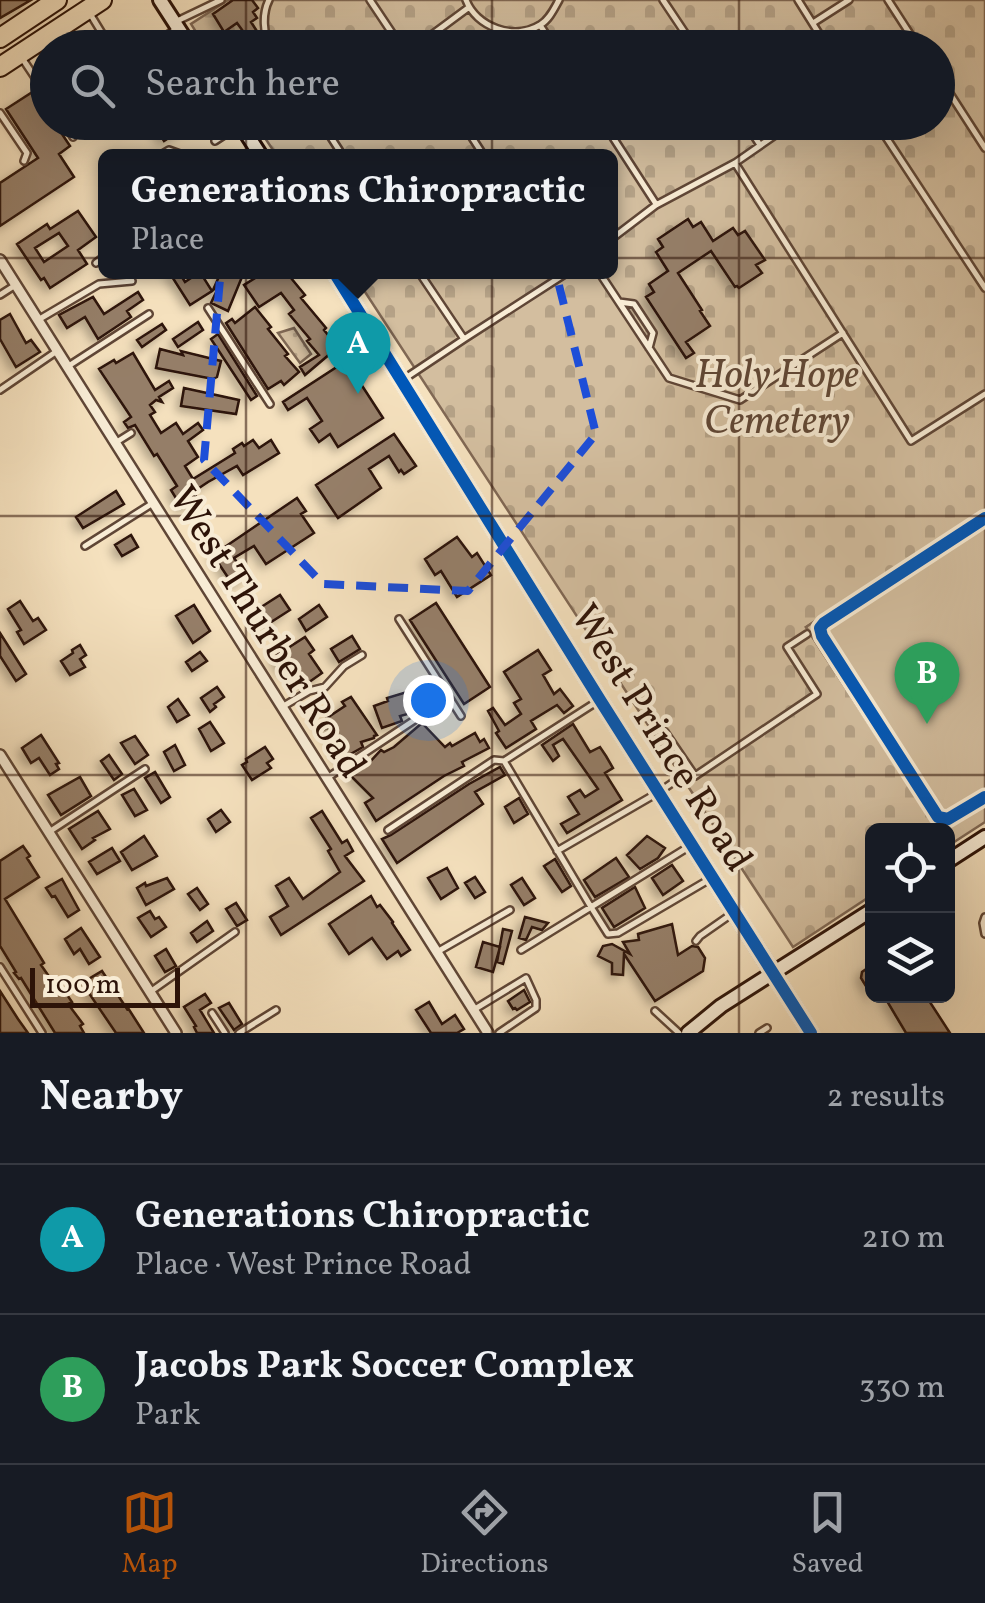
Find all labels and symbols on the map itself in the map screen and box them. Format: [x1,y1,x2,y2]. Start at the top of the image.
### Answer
pin: A [326,312,390,394]
park label: Holy Hope Cemetery [695,349,859,451]
street label: West Thurber Road [153,476,378,790]
street label: West Prince Road [555,594,764,884]
pin: B [894,642,960,724]
your location [403,675,454,726]
scale bar [30,963,180,1008]

